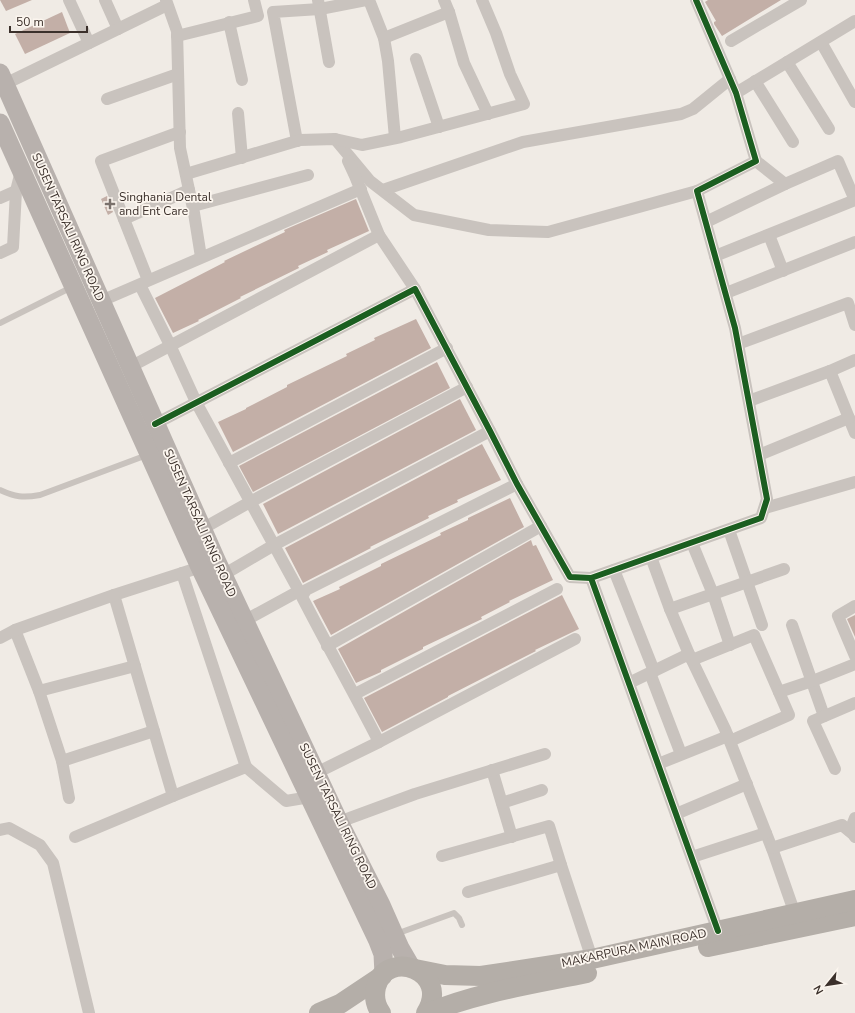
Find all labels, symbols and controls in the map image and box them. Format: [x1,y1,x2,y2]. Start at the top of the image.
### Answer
scale bar [10,8,87,34]
text: 50 m [16,14,44,30]
street label: SUSEN TARSALI RING ROAD [28,150,108,304]
place label: Singhania Dental and Ent Care [119,189,212,219]
marker: Singhania Dental and Ent Care [104,198,116,210]
street label: SUSEN TARSALI RING ROAD [160,446,240,600]
street label: SUSEN TARSALI RING ROAD [296,740,380,892]
street label: MAKARPURA MAIN ROAD [560,925,708,971]
north arrow [807,965,847,1005]
text: N [810,982,827,997]

